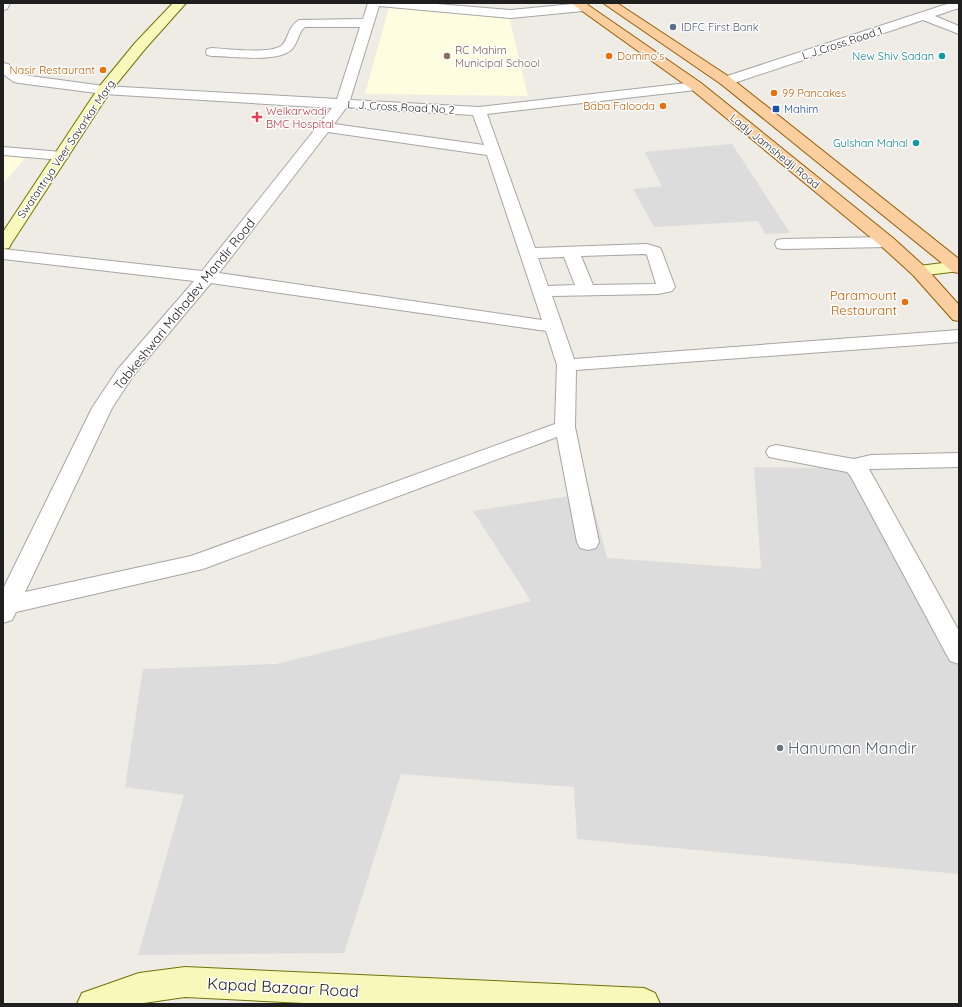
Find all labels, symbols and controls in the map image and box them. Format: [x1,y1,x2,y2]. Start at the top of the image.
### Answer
place label: IDFC First Bank [681,20,759,34]
marker: IDFC First Bank [668,22,678,32]
street label: L J Cross Road 1 [800,23,884,63]
place label: RC Mahim Municipal School [455,43,540,70]
place label: Domino's [617,49,664,63]
place label: New Shiv Sadan [852,49,934,63]
marker: RC Mahim Municipal School [442,51,452,61]
marker: Domino's [604,51,614,61]
marker: New Shiv Sadan [937,51,947,61]
place label: Nasir Restaurant [9,63,95,77]
marker: Nasir Restaurant [98,65,108,75]
street label: Swatantrya Veer Savarkar Marg [14,77,118,221]
place label: 99 Pancakes [782,86,846,100]
marker: 99 Pancakes [769,88,779,98]
street label: L. J. Cross Road No 2 [347,97,455,117]
place label: Baba Falooda [583,99,655,113]
marker: Baba Falooda [658,101,668,111]
place label: Mahim [784,102,818,116]
place label: Welkarwadi BMC Hospital [266,104,334,131]
marker: Mahim [771,104,781,114]
marker: Welkarwadi BMC Hospital [251,111,263,123]
street label: Lady Jamshedji Road [727,111,823,191]
place label: Gulshan Mahal [833,136,908,150]
marker: Gulshan Mahal [911,138,921,148]
street label: Tabkeshwari Mahadev Mandir Road [110,215,258,393]
place label: Paramount Restaurant [830,287,897,318]
marker: Paramount Restaurant [900,297,910,307]
place label: Hanuman Mandir [788,738,917,758]
marker: Hanuman Mandir [775,743,785,753]
street label: Kapad Bazaar Road [207,973,359,1001]

